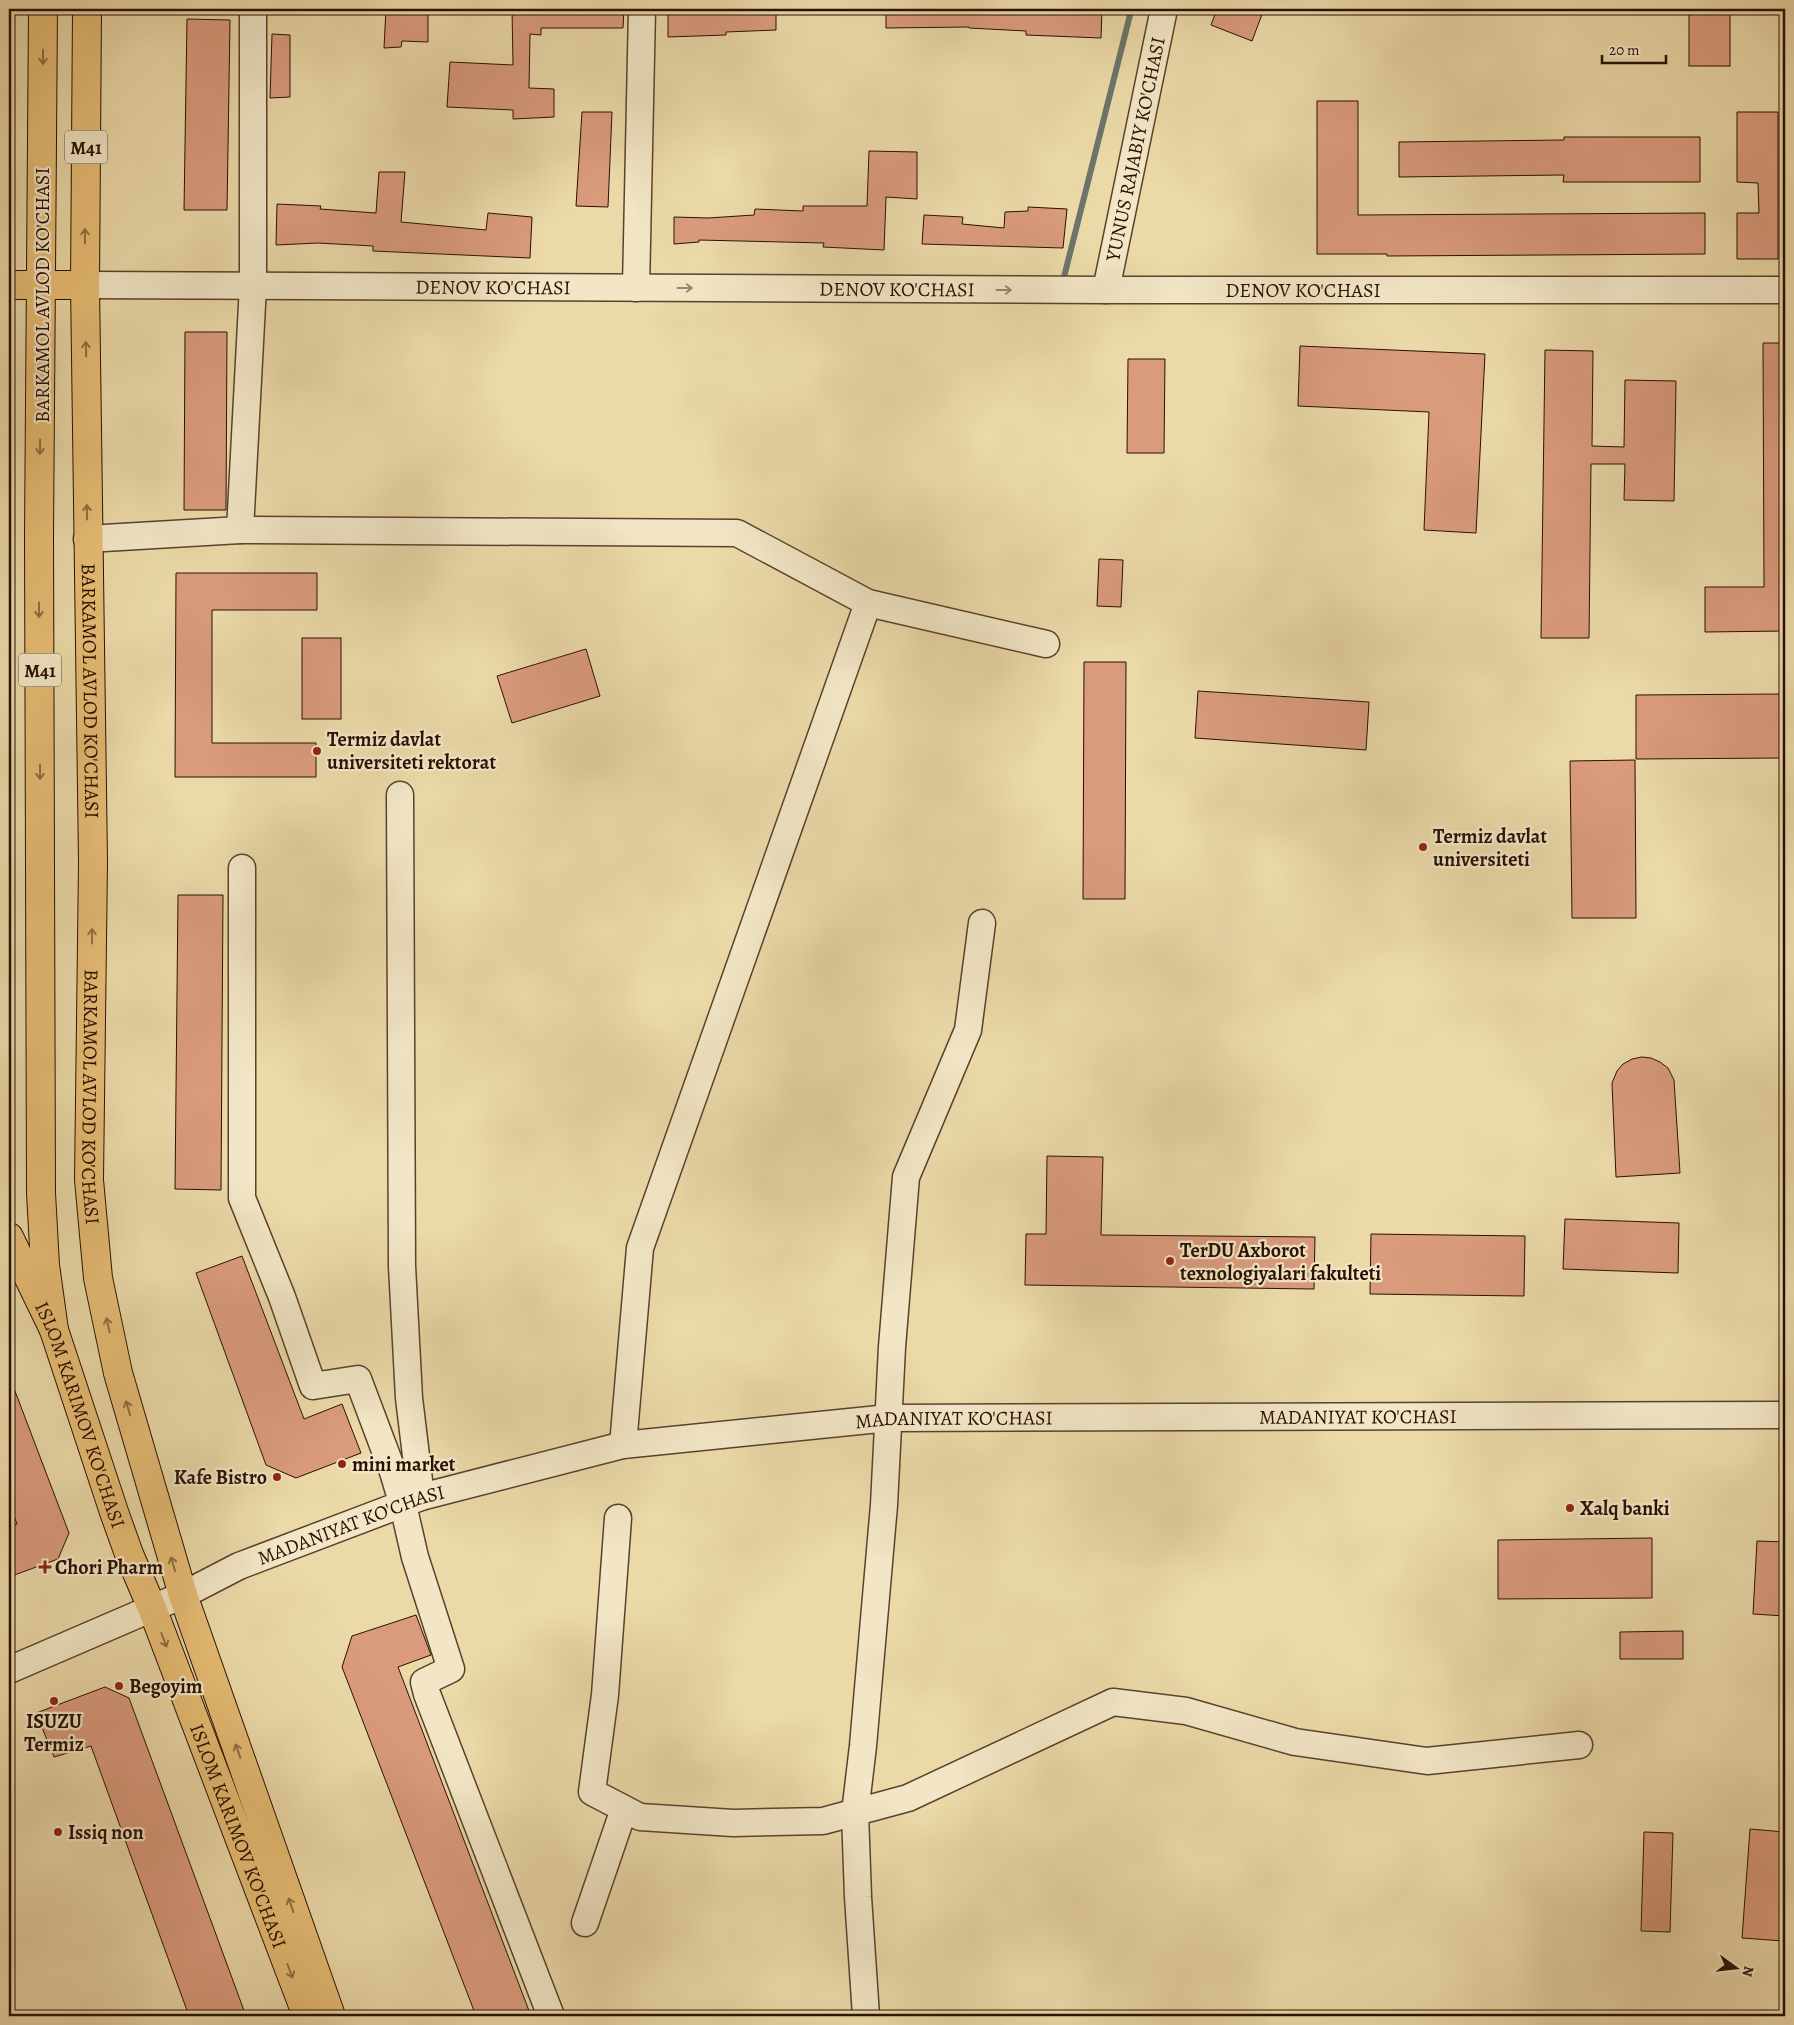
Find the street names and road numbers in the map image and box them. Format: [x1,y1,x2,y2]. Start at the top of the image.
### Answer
street label: YUNUS RAJABIY KO'CHASI [1099,34,1172,265]
road number: M41 [65,130,107,163]
street label: BARKAMOL AVLOD KO'CHASI [29,167,56,423]
street label: DENOV KO'CHASI [415,274,571,301]
street label: DENOV KO'CHASI [819,276,975,303]
street label: DENOV KO'CHASI [1225,277,1381,304]
street label: BARKAMOL AVLOD KO'CHASI [75,563,105,819]
road number: M41 [19,654,61,686]
street label: BARKAMOL AVLOD KO'CHASI [75,969,106,1226]
street label: ISLOM KARIMOV KO'CHASI [28,1297,132,1532]
street label: MADANIYAT KO'CHASI [1259,1403,1457,1431]
street label: MADANIYAT KO'CHASI [854,1404,1053,1435]
street label: MADANIYAT KO'CHASI [254,1478,447,1572]
street label: ISLOM KARIMOV KO'CHASI [183,1720,293,1952]

